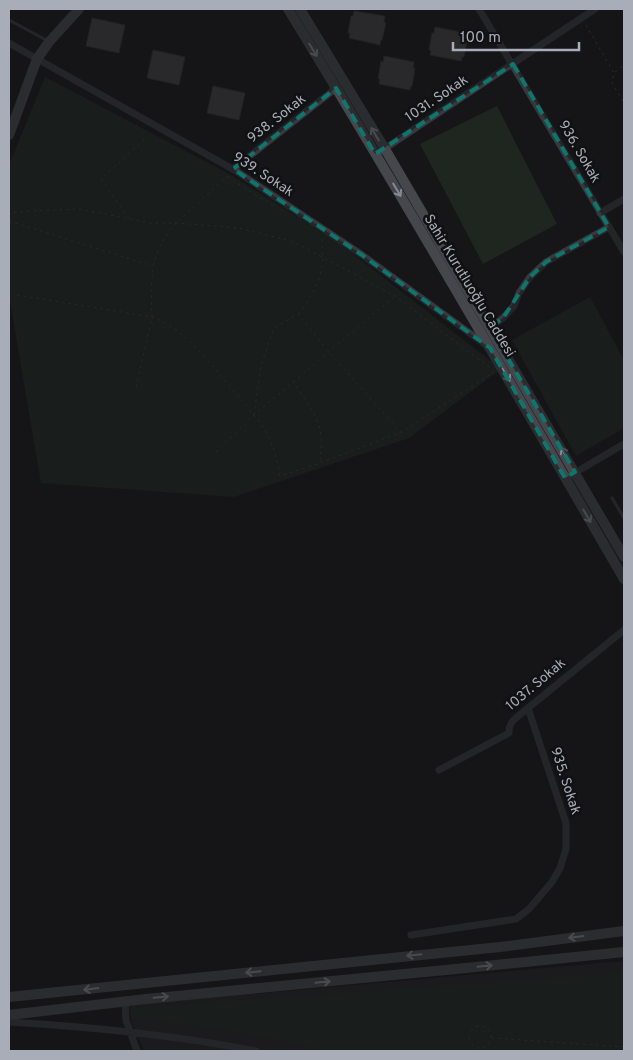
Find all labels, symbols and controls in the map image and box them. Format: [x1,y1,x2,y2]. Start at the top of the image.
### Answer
scale bar [453,20,579,52]
text: 100 m [460,29,501,48]
one-way arrow [309,43,319,57]
street label: 1031. Sokak [402,72,472,126]
street label: 938. Sokak [244,91,310,147]
street label: 936. Sokak [554,118,604,186]
one-way arrow [370,127,380,141]
street label: 939. Sokak [229,149,297,201]
one-way arrow [392,182,402,196]
street label: Sahir Kurutluoğlu Caddesi [420,212,518,360]
one-way arrow [501,368,511,382]
one-way arrow [559,448,569,462]
one-way arrow [583,508,593,522]
street label: 1037. Sokak [503,655,569,715]
street label: 935. Sokak [546,745,584,817]
one-way arrow [568,932,584,942]
one-way arrow [407,950,423,960]
one-way arrow [477,961,493,971]
one-way arrow [245,967,261,977]
one-way arrow [315,977,331,987]
one-way arrow [83,984,99,994]
one-way arrow [153,993,169,1002]

